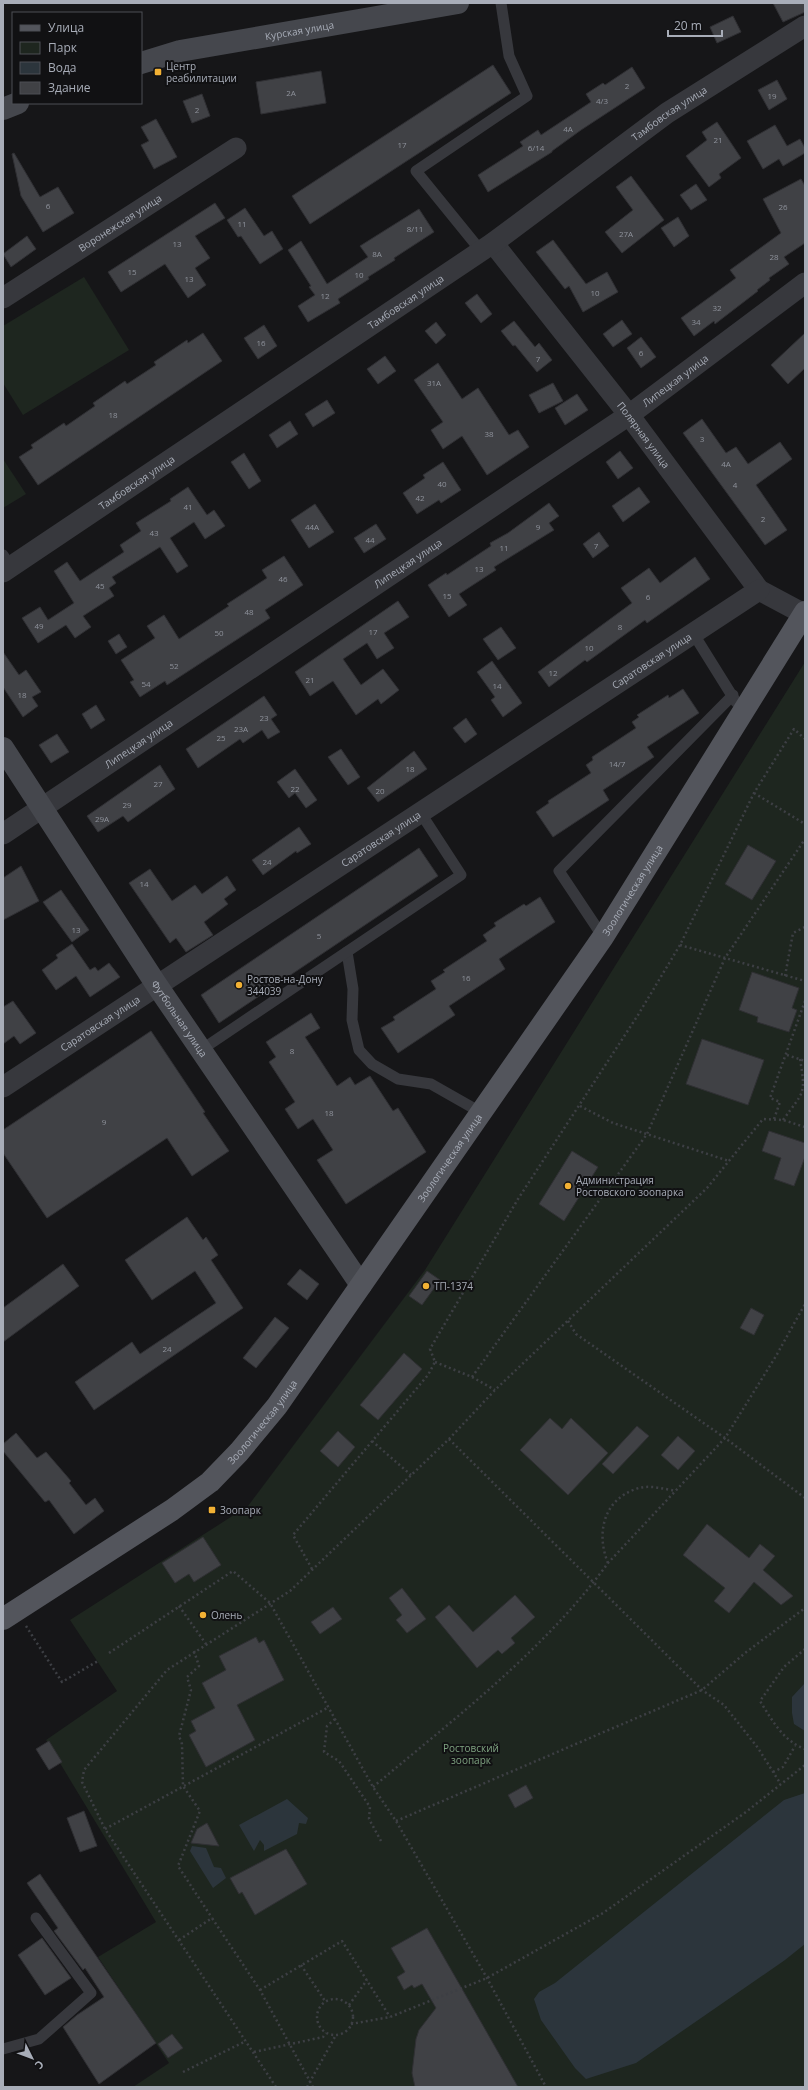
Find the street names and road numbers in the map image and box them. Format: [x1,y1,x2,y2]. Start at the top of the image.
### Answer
street label: Курская улица [264,18,335,43]
street label: Тамбовская улица [629,83,710,144]
street label: Воронежская улица [75,191,164,255]
street label: Тамбовская улица [365,271,446,332]
street label: Липецкая улица [639,351,711,410]
street label: Полярная улица [614,399,673,471]
street label: Тамбовская улица [96,452,177,513]
street label: Липецкая улица [371,535,445,591]
street label: Саратовская улица [609,629,694,692]
street label: Липецкая улица [102,715,175,771]
street label: Саратовская улица [338,807,423,870]
street label: Зоологическая улица [599,842,666,938]
street label: Футбольная улица [148,977,211,1060]
street label: Саратовская улица [57,992,142,1055]
street label: Зоологическая улица [414,1111,485,1205]
street label: Зоологическая улица [224,1377,300,1467]

